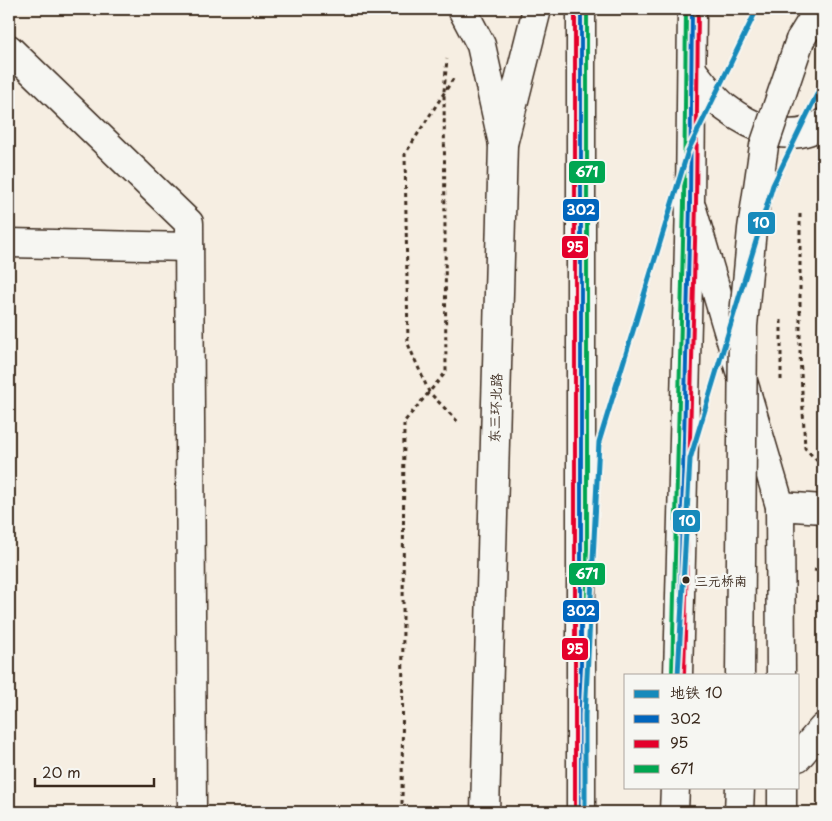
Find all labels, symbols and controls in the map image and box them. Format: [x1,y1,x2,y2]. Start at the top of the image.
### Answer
line badge: 671 [568,160,606,184]
text: 671 [575,161,599,182]
line badge: 302 [562,198,600,222]
text: 302 [567,199,596,220]
line badge: 10 [747,211,776,235]
text: 10 [752,212,770,233]
line badge: 95 [561,235,589,259]
text: 95 [566,236,584,257]
street label: 东三环北路 [483,373,507,443]
line badge: 10 [672,509,701,533]
text: 10 [678,510,696,531]
line badge: 671 [568,562,606,586]
text: 671 [575,563,599,584]
place label: 三元桥南 [695,571,747,590]
marker: 三元桥南 [681,575,691,585]
line badge: 302 [562,599,600,623]
text: 302 [567,600,596,621]
line badge: 95 [561,637,589,661]
text: 95 [566,638,584,659]
legend [624,674,800,788]
text: 地铁 10 [670,680,723,703]
text: 302 [670,706,701,729]
text: 95 [670,730,688,753]
scale bar [35,756,154,788]
text: 671 [670,756,694,779]
text: 20 m [42,760,81,783]

